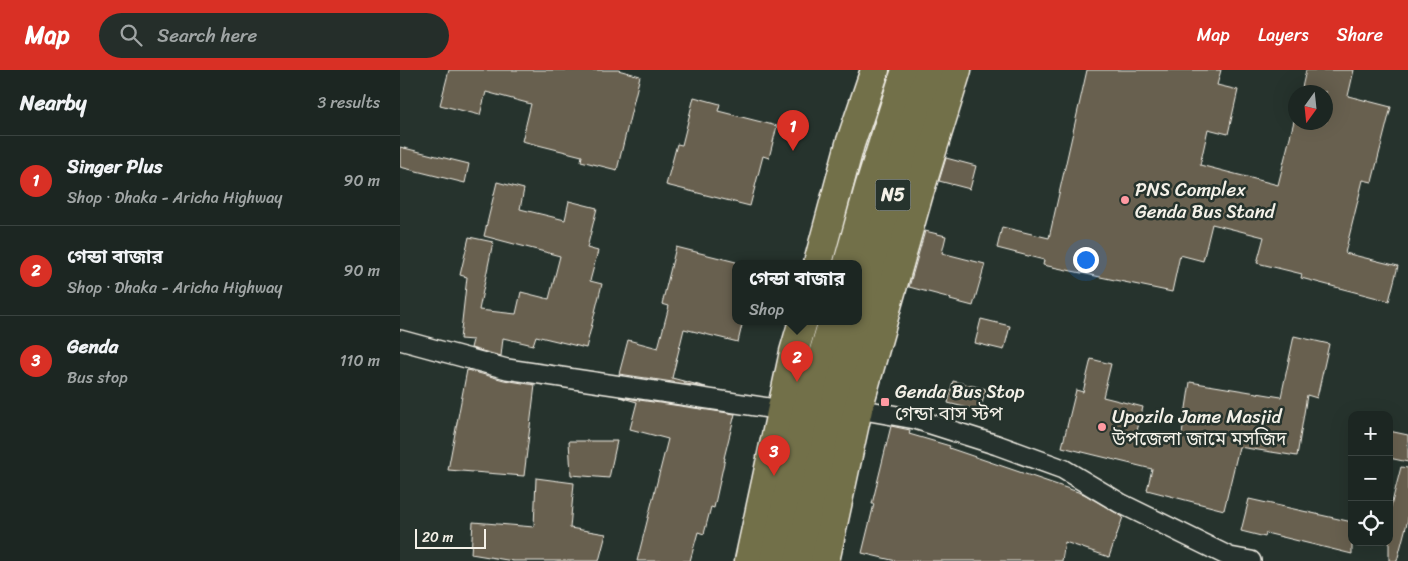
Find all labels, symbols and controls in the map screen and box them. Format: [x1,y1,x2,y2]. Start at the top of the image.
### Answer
search box [99,13,449,58]
text: Map [25,14,69,56]
text: Search here [157,19,257,52]
text: Map [1197,19,1230,51]
text: Layers [1258,19,1309,51]
text: Share [1337,19,1383,51]
icon: search [117,21,145,49]
text: Nearby [20,84,86,122]
north arrow [1288,85,1333,130]
text: 3 results [317,88,380,117]
pin: 1 [777,110,809,151]
text: Singer Plus [67,150,162,183]
text: 1 [33,166,39,195]
text: 90 m [344,166,380,195]
place label: PNS Complex Genda Bus Stand [1135,173,1277,228]
road number: N5 [876,180,910,210]
text: Shop · Dhaka - Aricha Highway [67,183,282,212]
marker: PNS Complex Genda Bus Stand [1119,194,1131,206]
text: গেন্ডা বাজার [67,240,163,273]
your location [1073,247,1099,273]
text: 2 [31,256,41,285]
text: 90 m [344,256,380,285]
popup [732,260,862,325]
text: গেন্ডা বাজার [749,262,845,295]
text: Shop · Dhaka - Aricha Highway [67,273,282,302]
text: Shop [749,295,784,324]
text: Genda [67,330,118,363]
pin: 2 [781,341,813,382]
text: 3 [32,346,40,375]
text: 110 m [340,346,380,375]
text: Bus stop [67,363,128,392]
place label: Genda Bus Stop গেন্ডা বাস স্টপ [895,375,1025,430]
marker: Genda Bus Stop গেন্ডা বাস স্টপ [879,396,891,408]
place label: Upozila Jame Masjid উপজেলা জামে মসজিদ [1111,400,1287,455]
map controls [1348,411,1393,546]
button: + [1348,411,1393,456]
marker: Upozila Jame Masjid উপজেলা জামে মসজিদ [1096,421,1108,433]
pin: 3 [758,435,790,476]
button: − [1348,456,1393,501]
button: locate [1348,501,1393,546]
text: 20 m [422,525,453,550]
scale bar [415,526,486,549]

